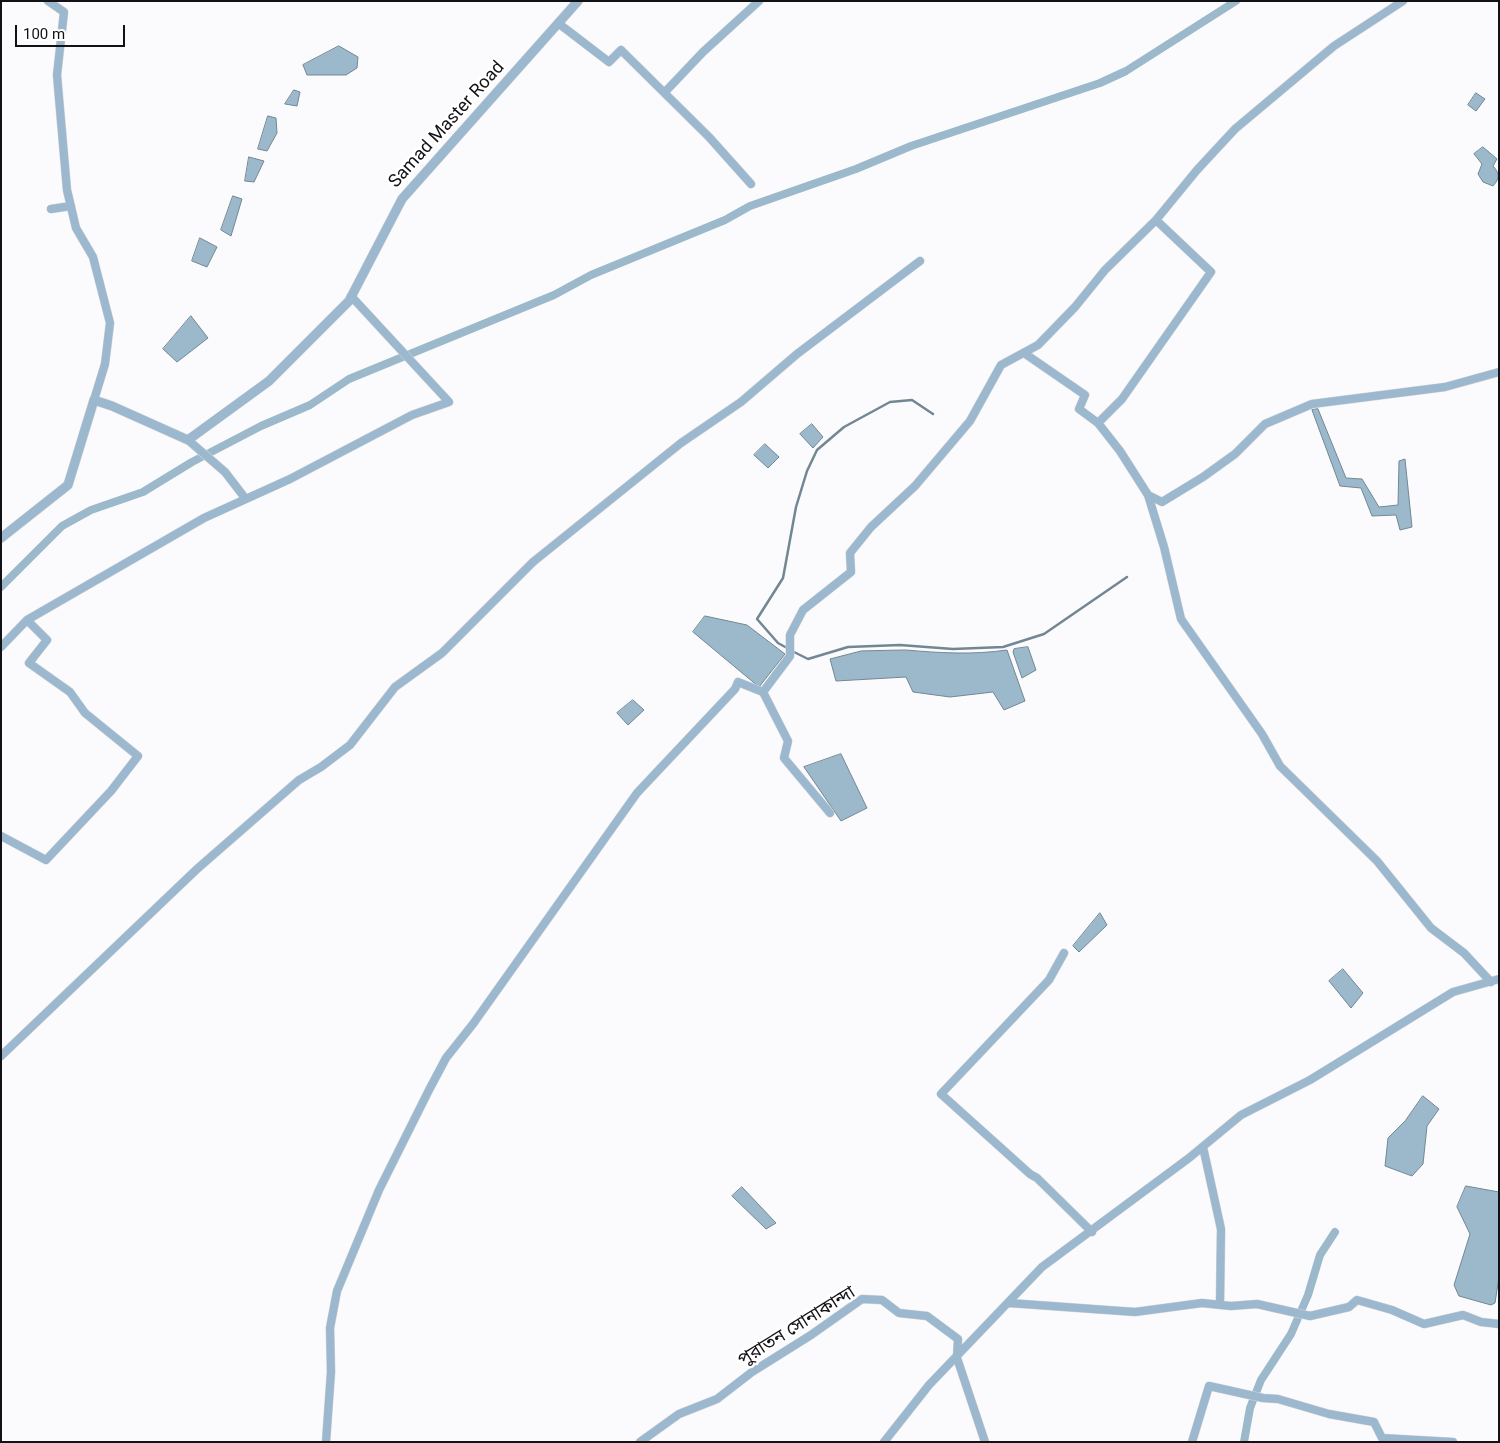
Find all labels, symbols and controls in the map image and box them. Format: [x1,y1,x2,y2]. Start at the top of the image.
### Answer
scale bar [18,15,128,47]
text: 100 m [23,25,65,43]
street label: Samad Master Road [385,57,509,193]
street label: পুরাতন সোনাকান্দা [734,1282,860,1372]

